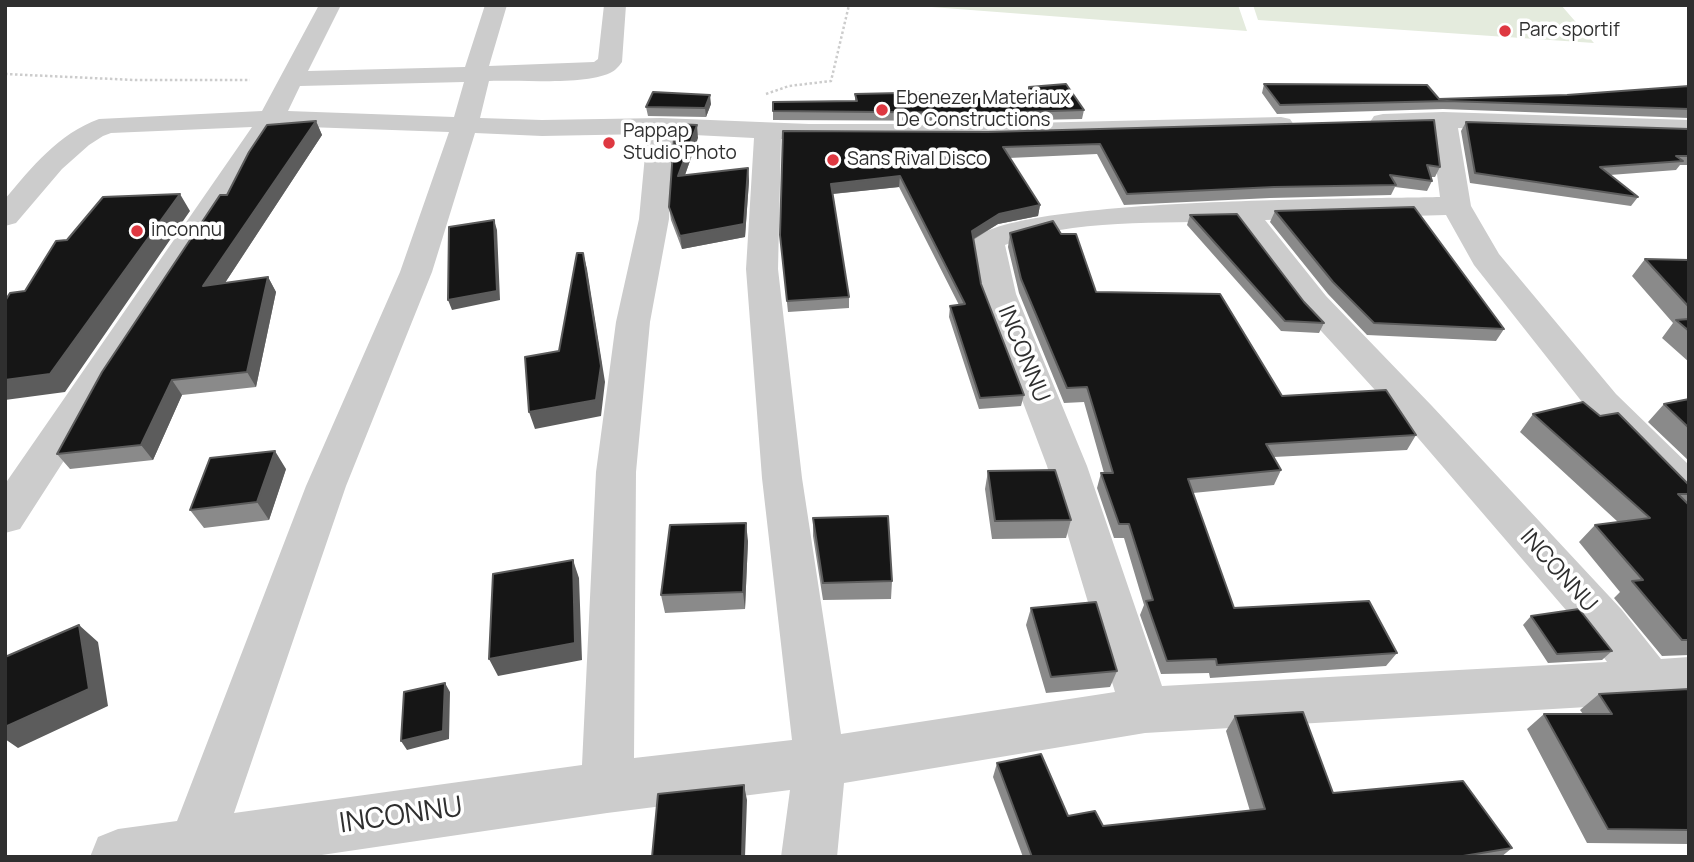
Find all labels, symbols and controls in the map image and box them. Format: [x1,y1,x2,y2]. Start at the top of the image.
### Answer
place label: Parc sportif [1519,20,1620,42]
marker: Parc sportif [1497,23,1513,39]
place label: Ebenezer Materiaux De Constructions [896,88,1070,132]
marker: Ebenezer Materiaux De Constructions [874,102,890,118]
place label: Pappap Studio Photo [623,121,737,165]
marker: Pappap Studio Photo [601,135,617,151]
place label: Sans Rival Disco [847,149,987,171]
marker: Sans Rival Disco [825,152,841,168]
place label: inconnu [151,220,222,242]
marker: inconnu [129,223,145,239]
street label: INCONNU [991,302,1055,406]
street label: INCONNU [1514,524,1602,618]
street label: INCONNU [337,791,465,841]

